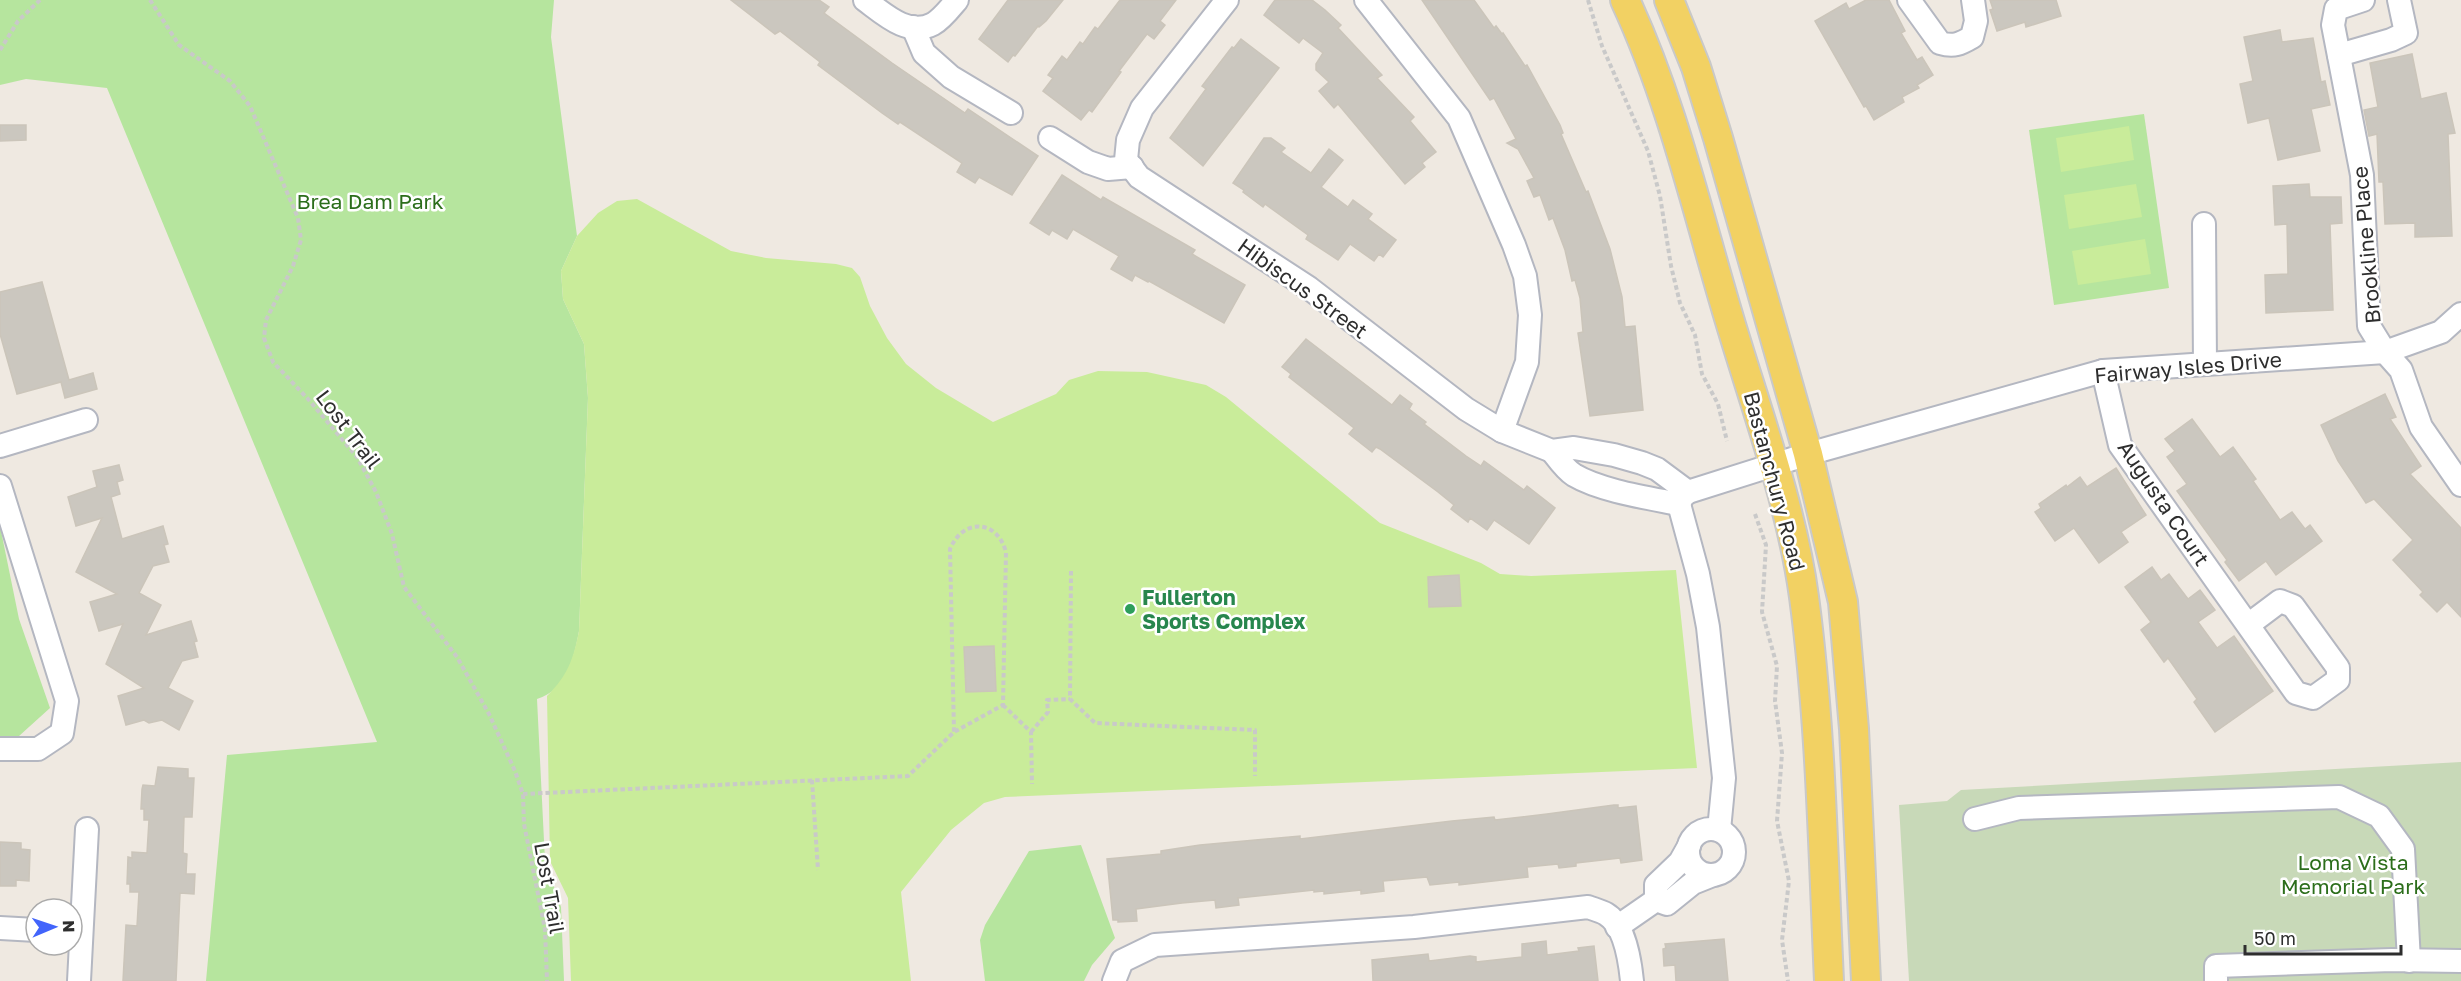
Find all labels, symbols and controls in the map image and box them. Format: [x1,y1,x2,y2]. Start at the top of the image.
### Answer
street label: Brookline Place [2346,165,2386,325]
park label: Brea Dam Park [296,188,444,214]
street label: Hibiscus Street [1233,232,1373,344]
street label: Fairway Isles Drive [2093,346,2283,388]
street label: Lost Trail [311,384,387,474]
street label: Bastanchury Road [1739,388,1811,574]
street label: Augusta Court [2113,436,2215,570]
place label: Fullerton Sports Complex [1142,584,1305,634]
marker: Fullerton Sports Complex [1123,602,1137,616]
street label: Lost Trail [529,840,571,936]
park label: Loma Vista Memorial Park [2281,849,2425,899]
north arrow [24,897,84,957]
scale bar [2245,918,2401,956]
text: N [59,920,79,933]
text: 50 m [2254,927,2296,949]

